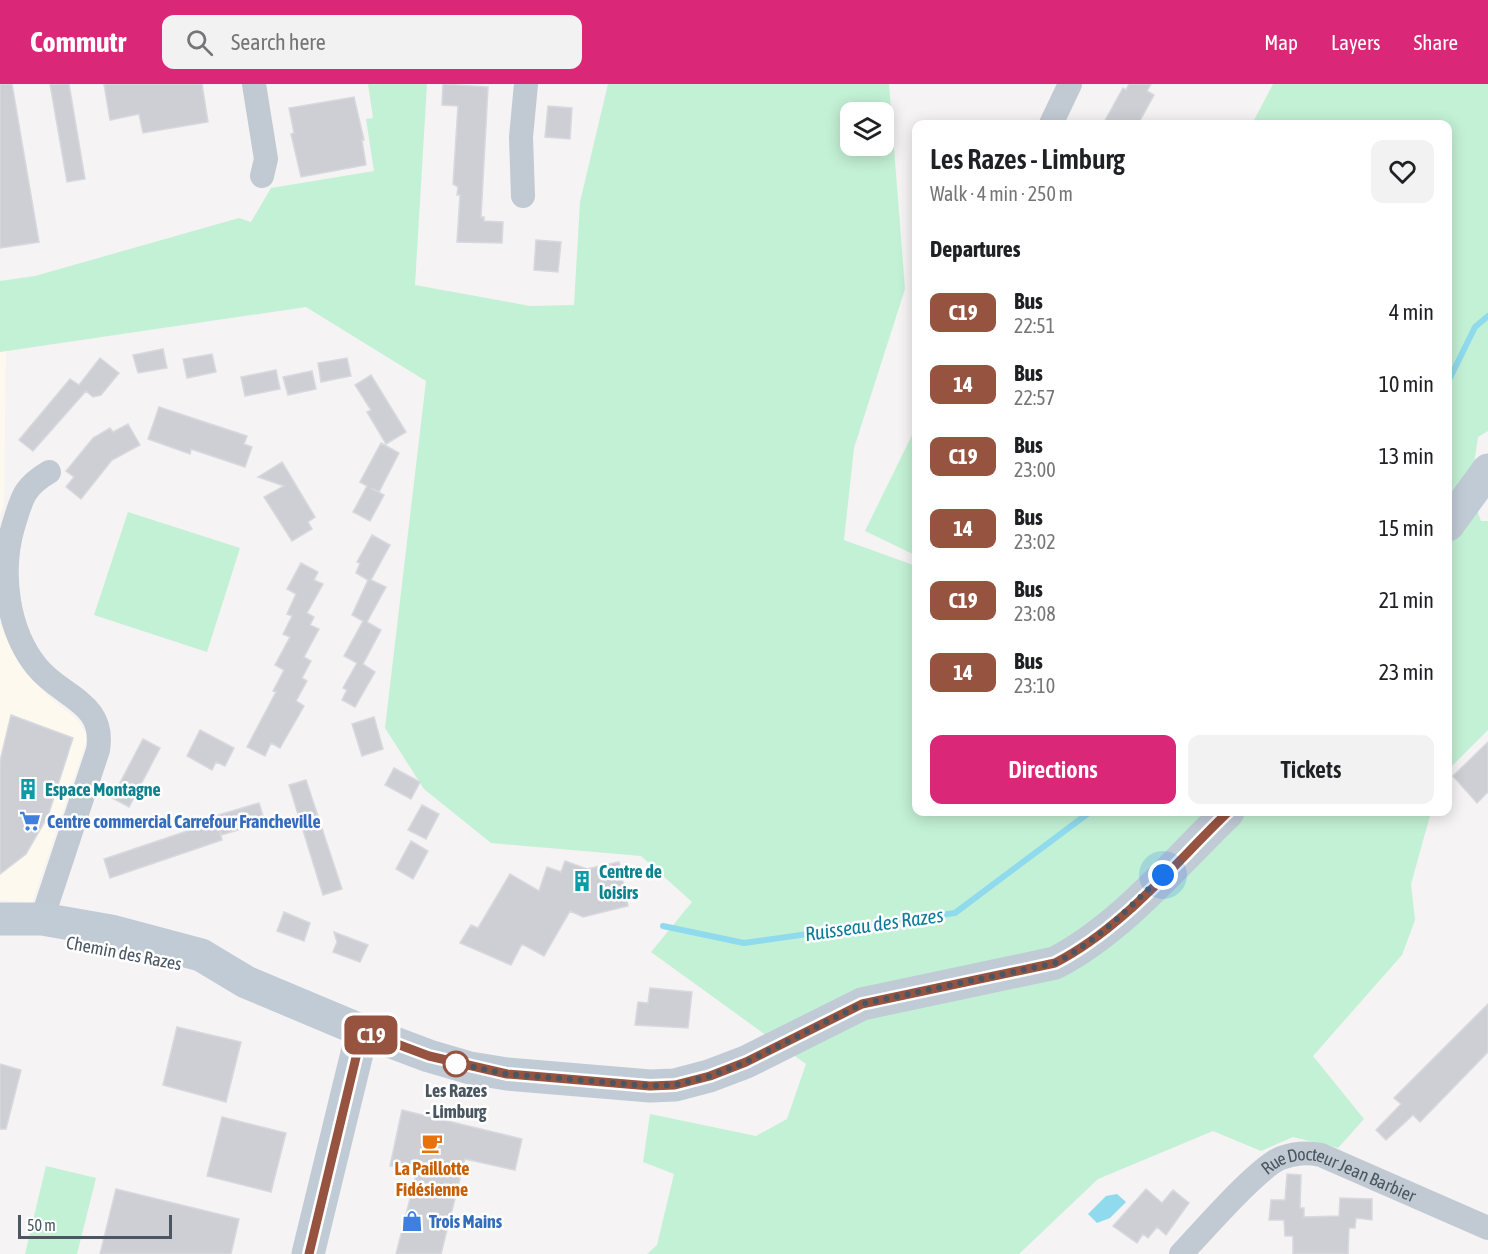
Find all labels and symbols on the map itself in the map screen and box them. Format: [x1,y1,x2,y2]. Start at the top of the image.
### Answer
building icon: Espace Montagne [16,777,40,801]
place label: Espace Montagne [45,779,161,800]
supermarket icon: Centre commercial Carrefour Francheville [18,809,42,833]
place label: Centre commercial Carrefour Francheville [47,811,321,832]
your location [1148,860,1178,890]
place label: Centre de loisirs [599,861,662,903]
building icon: Centre de loisirs [570,869,594,893]
water label: Ruisseau des Razes [803,903,945,945]
street label: Chemin des Razes [65,932,183,974]
line badge: C19 [336,1016,406,1054]
marker: Les Razes - Limburg [443,1051,469,1077]
place label: Les Razes - Limburg [425,1080,488,1122]
cafe icon: La Paillotte Fidésienne [420,1131,444,1155]
street label: Rue Docteur Jean Barbier [1257,1143,1420,1206]
place label: La Paillotte Fidésienne [395,1158,469,1200]
shop icon: Trois Mains [400,1209,424,1233]
place label: Trois Mains [429,1211,503,1232]
scale bar [18,1212,172,1240]

